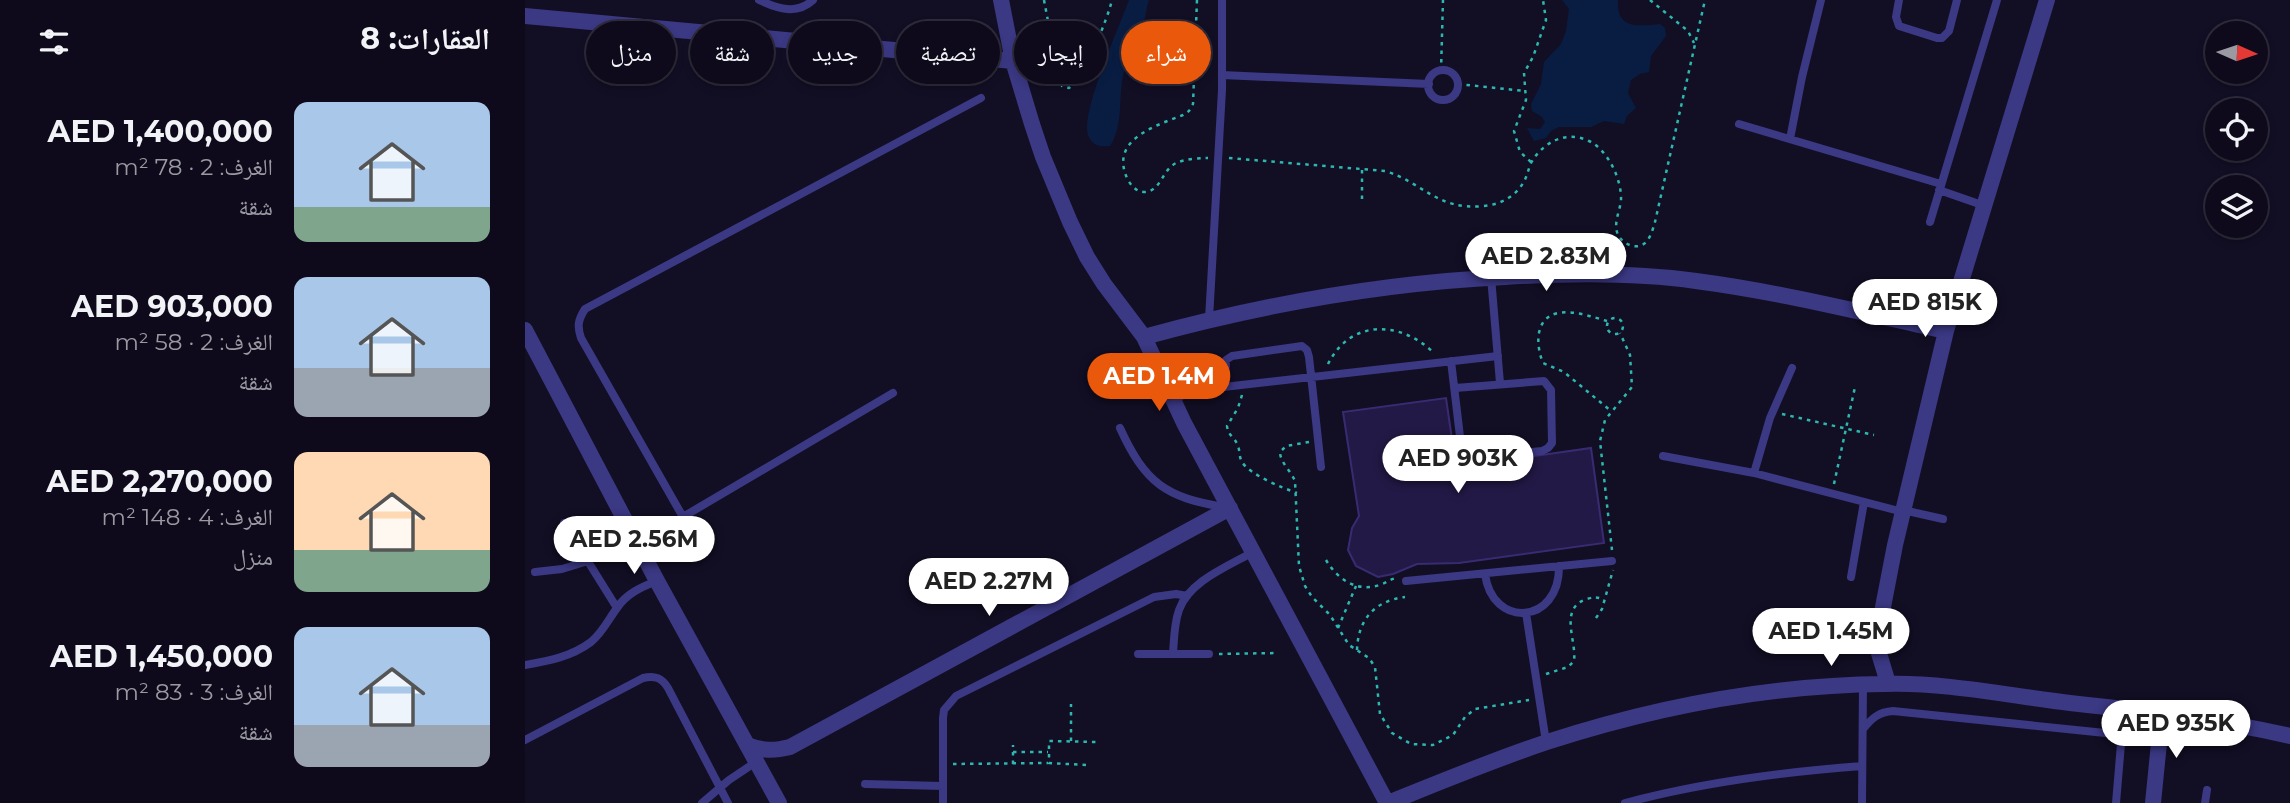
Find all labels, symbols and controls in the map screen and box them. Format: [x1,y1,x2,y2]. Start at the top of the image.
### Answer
text: العقارات: 8 [360,20,490,57]
chip: منزل [586,21,676,84]
chip: شقة [690,21,774,84]
chip: جديد [788,21,882,84]
chip: تصفية [896,21,1000,84]
chip: إيجار [1014,21,1107,84]
chip: شراء [1121,21,1211,84]
north arrow [2205,21,2268,84]
map controls [2205,21,2268,238]
icon: filters [35,23,73,61]
button: locate [2205,98,2268,161]
text: AED 1,400,000 [47,113,273,150]
icon: home [350,130,434,214]
text: الغرف: 2 · 78 m² [114,153,273,181]
button: layers [2205,175,2268,238]
text: شقة [239,193,273,221]
pin: AED 2.83M [1466,233,1626,293]
text: AED 2.83M [1481,242,1611,270]
pin: AED 815K [1853,280,1997,339]
text: AED 903,000 [71,288,273,325]
text: AED 815K [1868,288,1982,316]
icon: home [350,305,434,389]
text: الغرف: 2 · 58 m² [114,328,273,356]
pin: AED 1.4M [1087,354,1231,413]
text: AED 1.4M [1103,362,1215,390]
text: شقة [239,368,273,396]
pin: AED 903K [1386,435,1530,495]
text: AED 903K [1398,444,1518,472]
text: AED 2,270,000 [46,463,273,500]
icon: home [350,480,434,564]
text: الغرف: 4 · 148 m² [102,503,273,531]
pin: AED 2.56M [554,516,714,576]
text: AED 2.56M [570,525,698,553]
text: منزل [233,543,273,571]
pin: AED 2.27M [909,558,1069,618]
text: AED 2.27M [925,567,1053,595]
pin: AED 1.45M [1751,608,1911,668]
text: AED 1.45M [1768,617,1894,645]
text: AED 1,450,000 [50,638,273,675]
icon: home [350,655,434,739]
text: الغرف: 3 · 83 m² [115,678,273,706]
pin: AED 935K [2104,700,2248,760]
text: AED 935K [2117,709,2235,737]
text: شقة [239,718,273,746]

